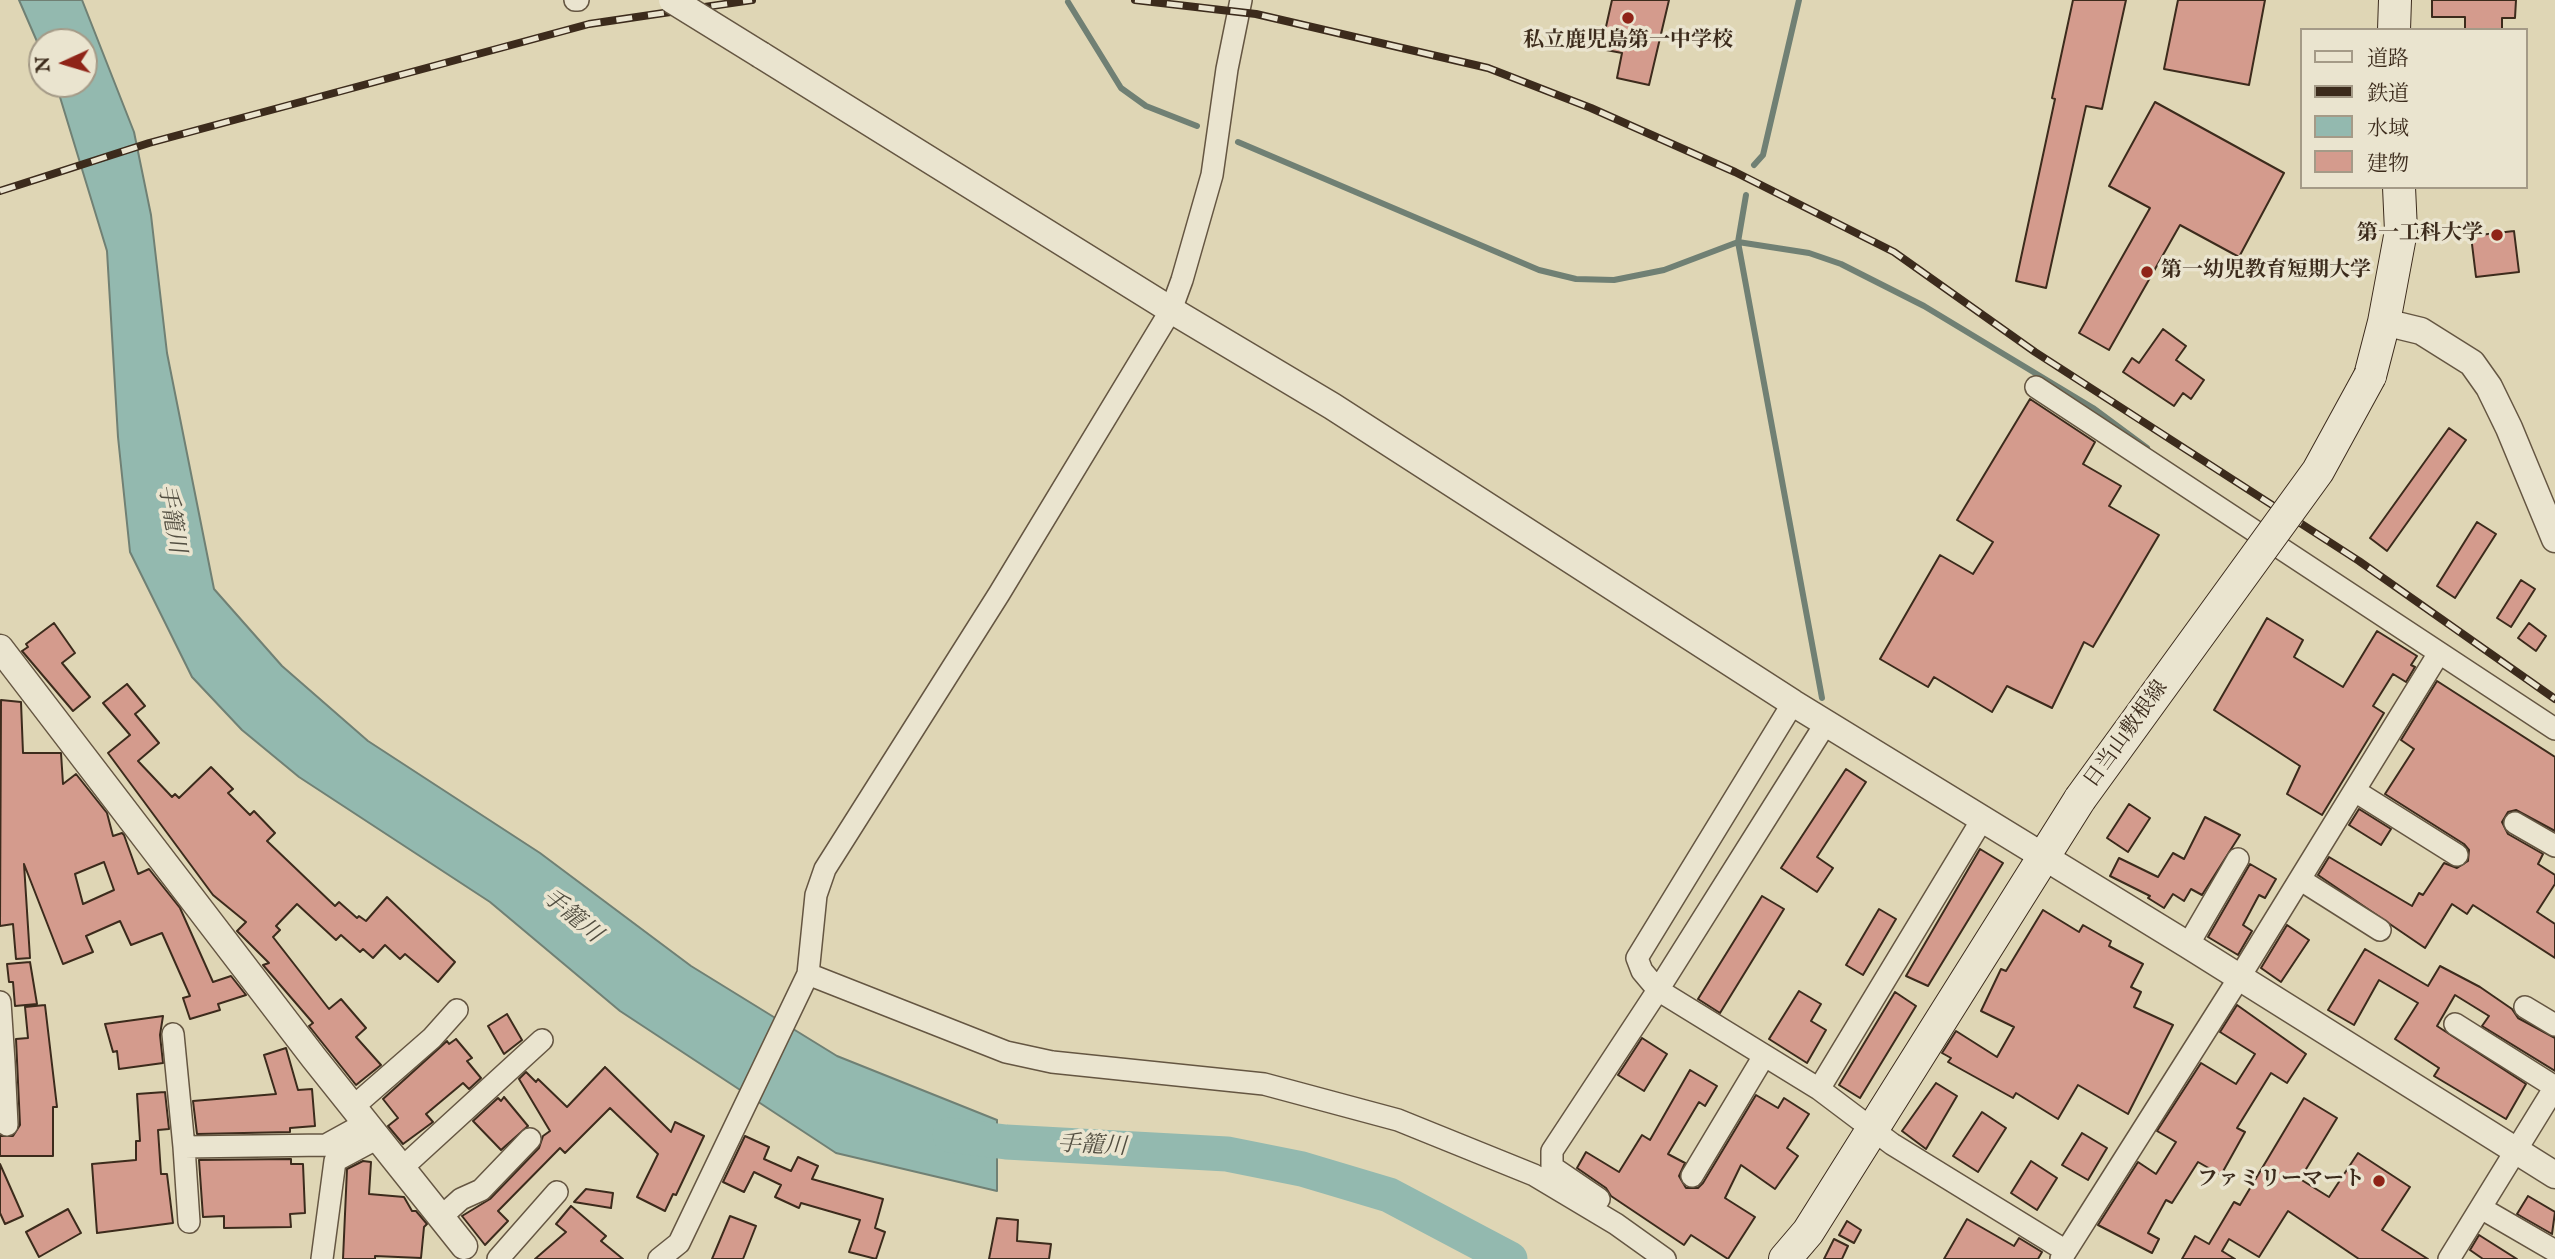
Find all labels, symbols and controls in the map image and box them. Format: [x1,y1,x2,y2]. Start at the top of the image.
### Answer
marker: 私立鹿児島第一中学校 [1620,10,1636,26]
north arrow [28,28,98,98]
legend [2300,28,2527,189]
place label: 私立鹿児島第一中学校 [1523,29,1733,55]
text: 道路 [2367,46,2409,73]
text: N [32,55,57,73]
text: 鉄道 [2367,81,2409,108]
text: 水域 [2367,116,2409,143]
text: 建物 [2367,151,2409,178]
place label: 第一工科大学 [2357,222,2483,248]
marker: 第一工科大学 [2489,227,2505,243]
place label: 第一幼児教育短期大学 [2161,259,2371,285]
marker: 第一幼児教育短期大学 [2139,264,2155,280]
water label: 手籠川 [150,483,190,555]
street label: 日当山敷根線 [2080,677,2174,793]
water label: 手籠川 [536,884,606,950]
water label: 手籠川 [1057,1131,1127,1163]
place label: ファミリーマート [2197,1168,2365,1194]
marker: ファミリーマート [2371,1173,2387,1189]

